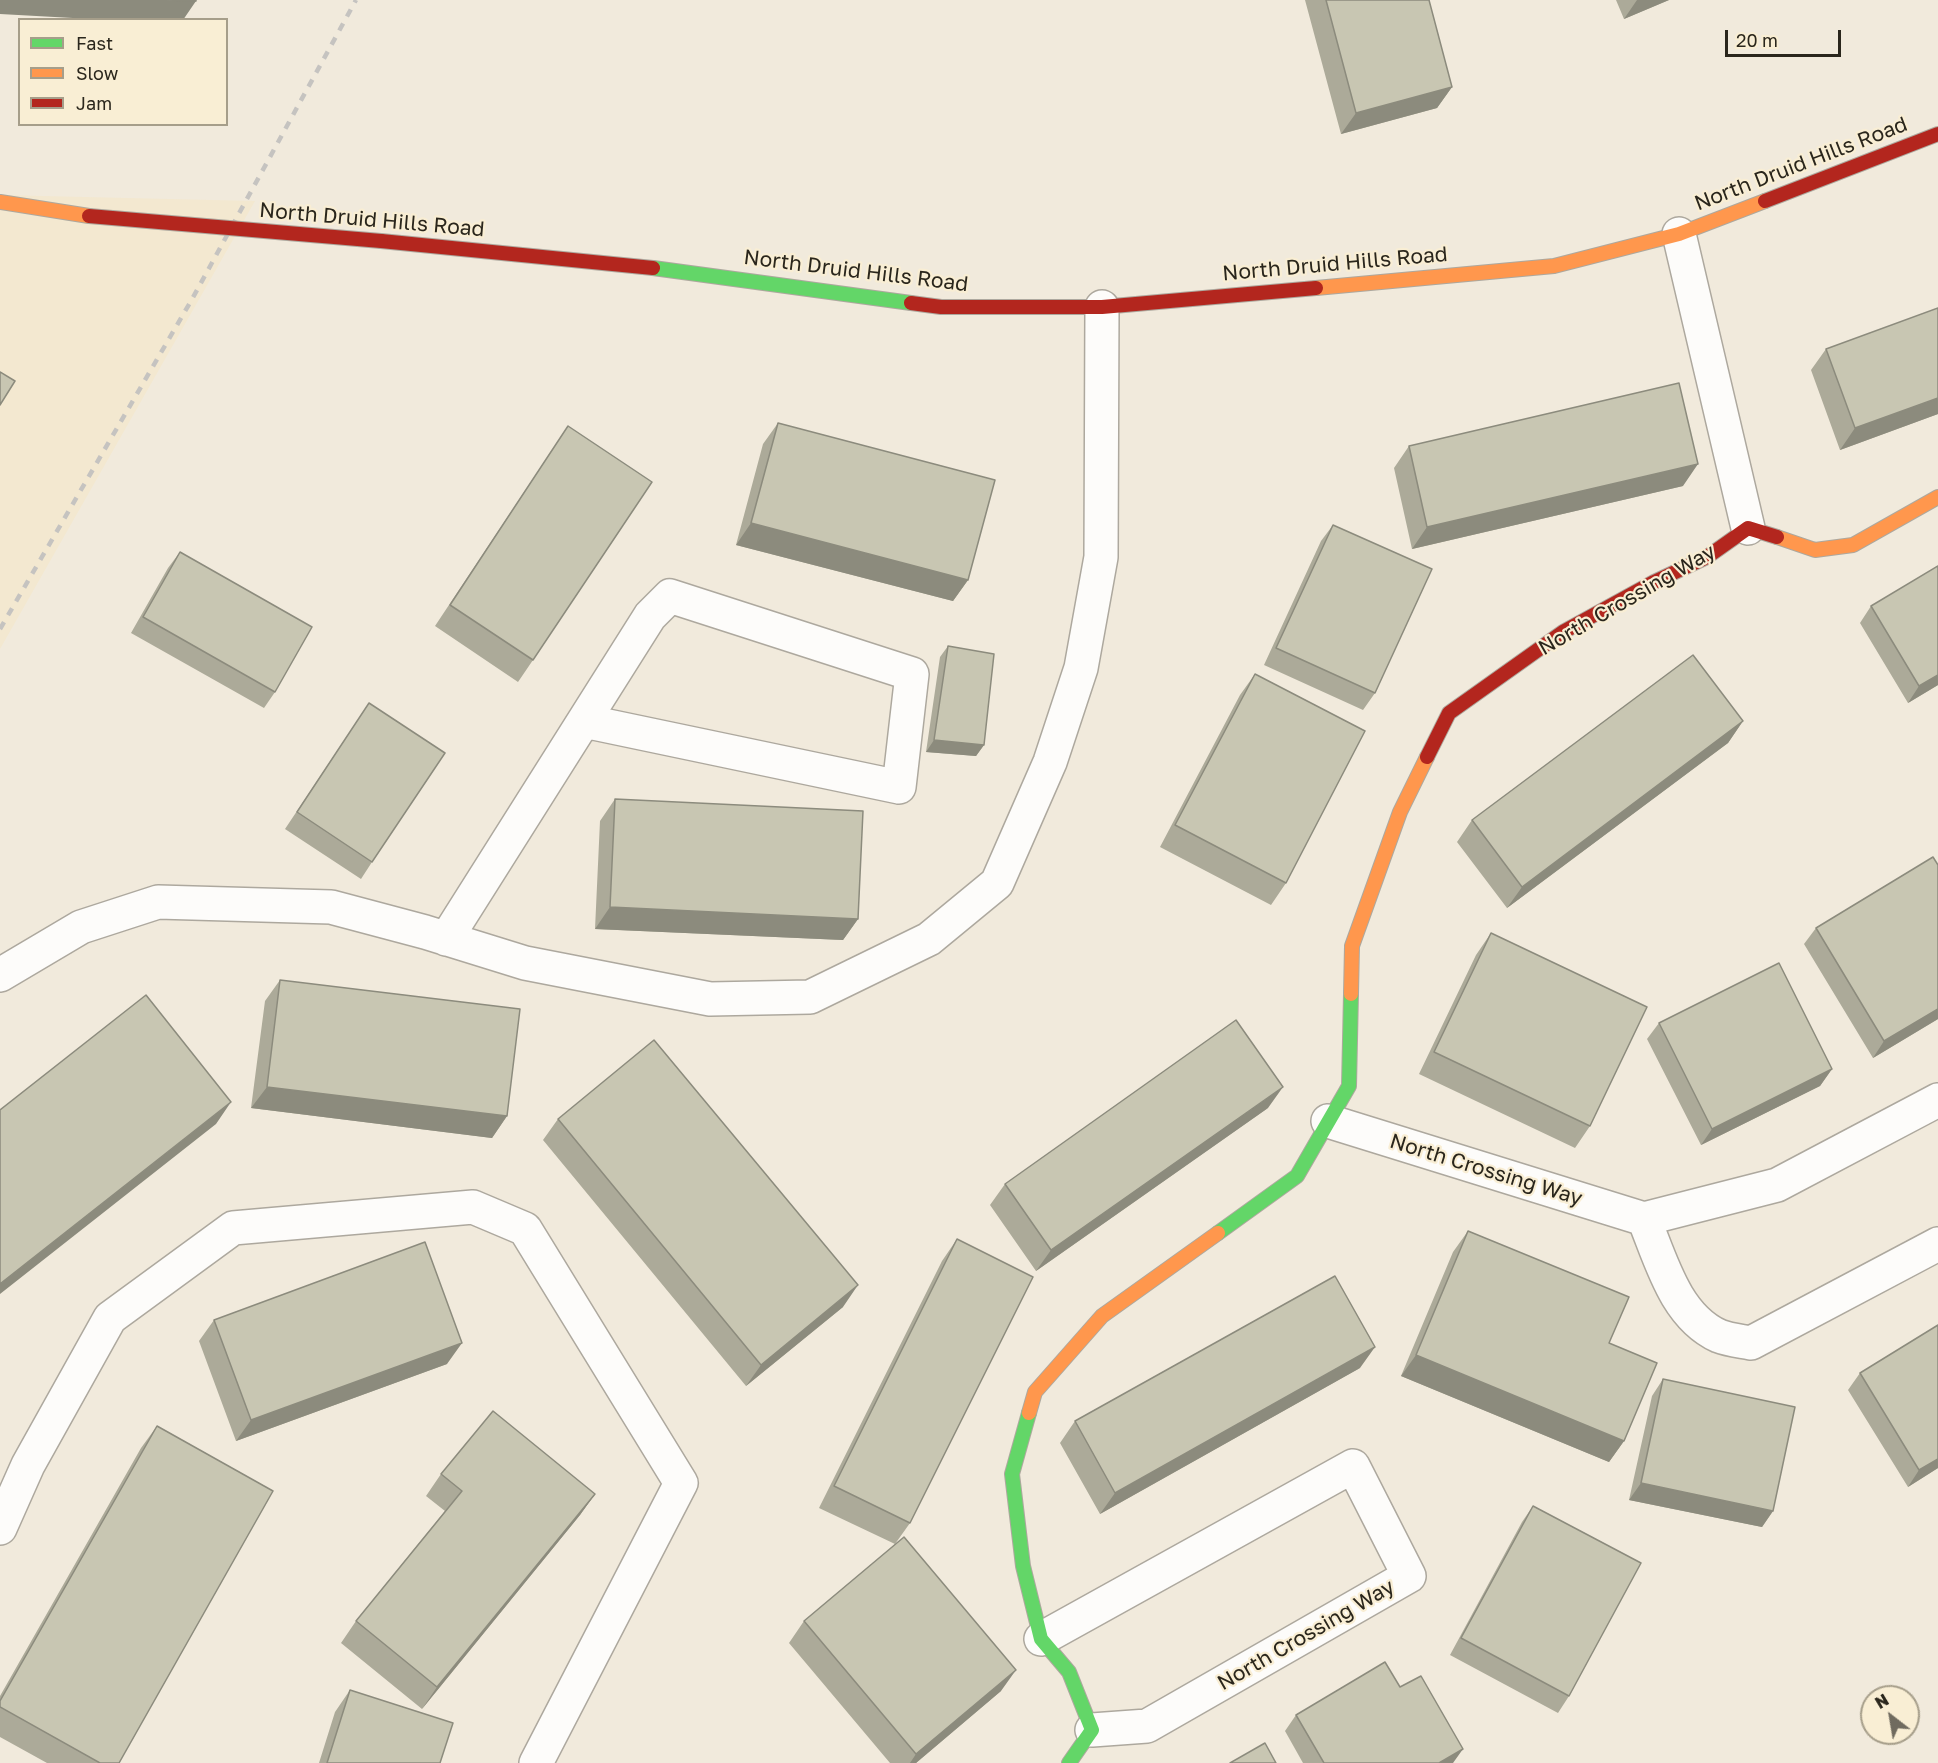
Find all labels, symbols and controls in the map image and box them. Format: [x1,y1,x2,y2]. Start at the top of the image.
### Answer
legend [18,18,228,126]
scale bar [1728,18,1844,56]
text: 20 m [1736,29,1778,51]
text: Fast [76,32,113,54]
text: Slow [76,62,118,84]
text: Jam [76,92,112,114]
street label: North Druid Hills Road [1691,112,1911,216]
street label: North Druid Hills Road [258,198,486,242]
street label: North Druid Hills Road [1221,242,1449,286]
street label: North Druid Hills Road [742,245,970,297]
street label: North Crossing Way [1534,539,1720,661]
street label: North Crossing Way [1387,1129,1585,1211]
street label: North Crossing Way [1213,1574,1399,1696]
north arrow [1860,1685,1920,1745]
text: N [1871,1690,1892,1713]

